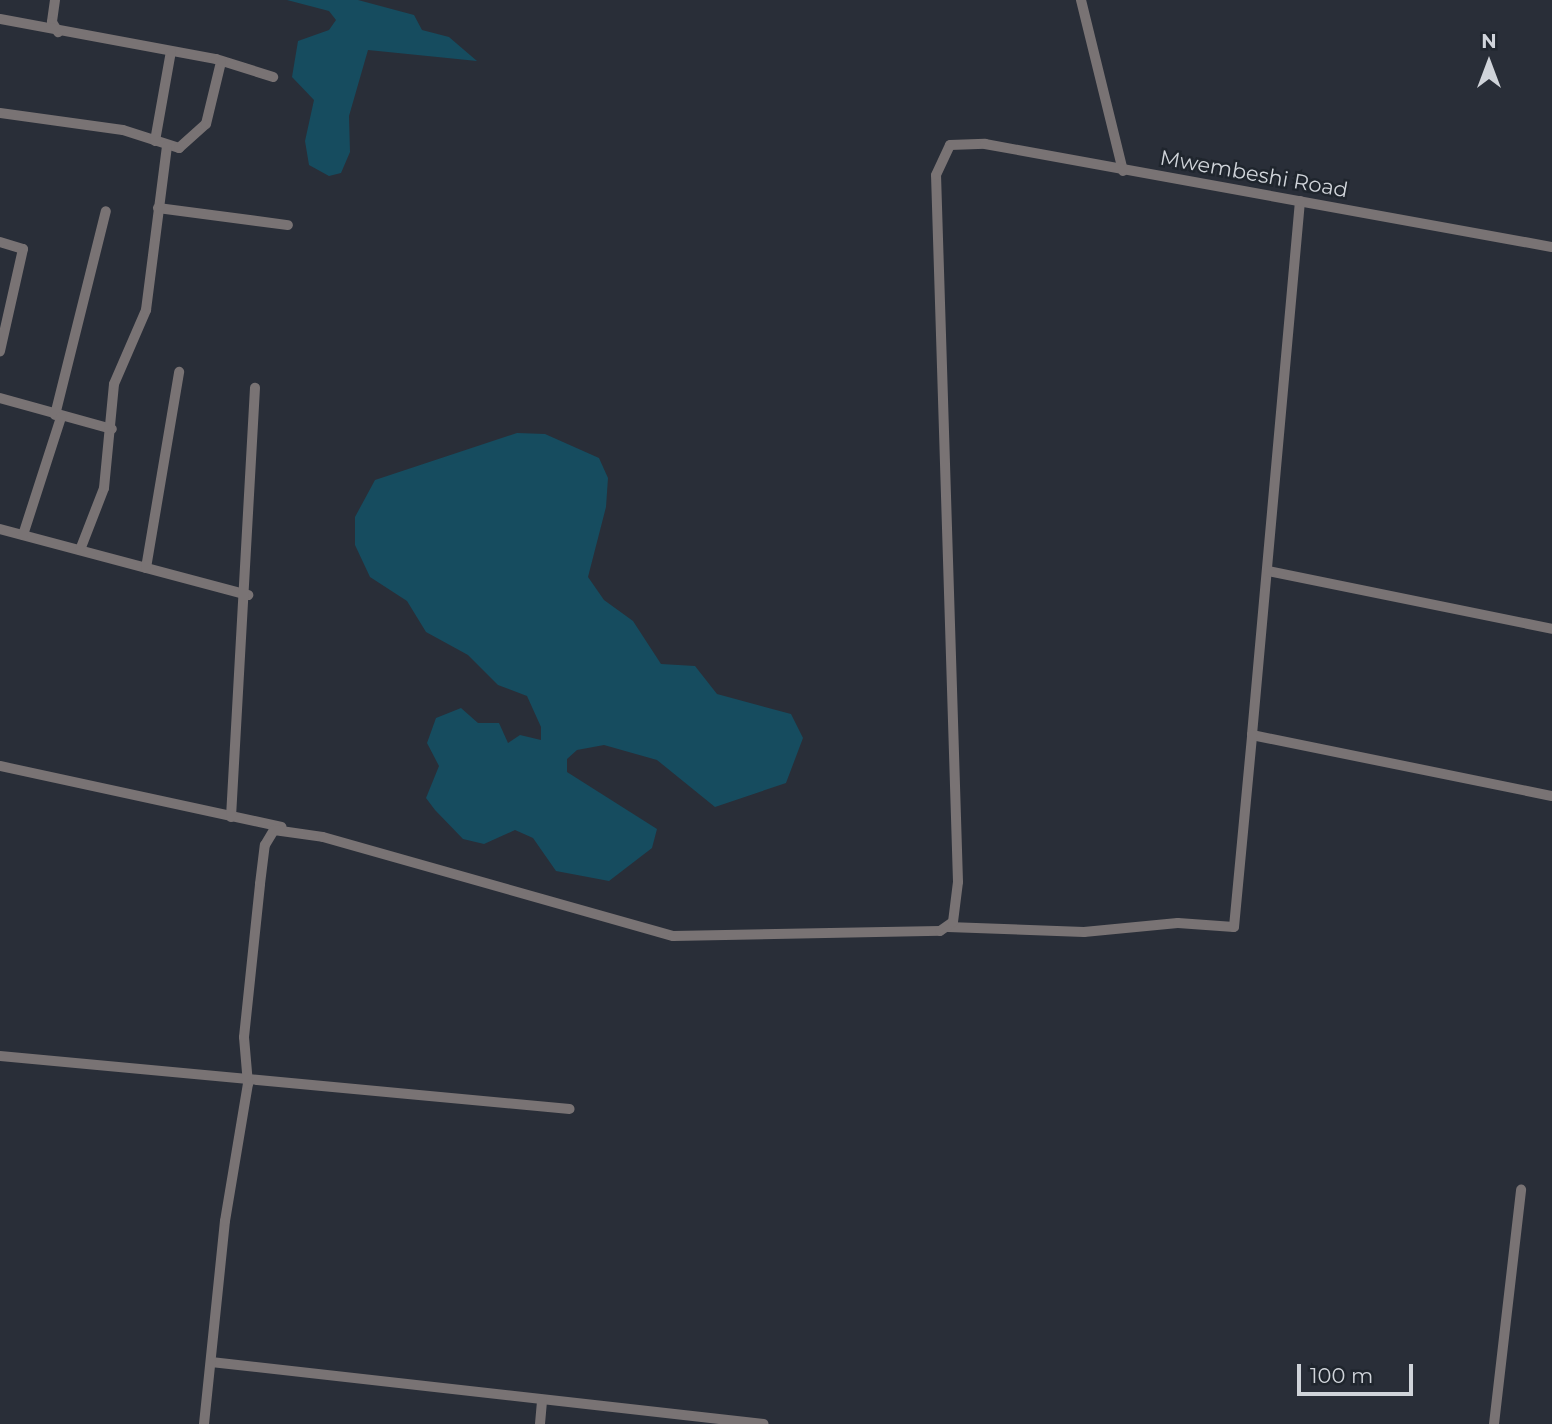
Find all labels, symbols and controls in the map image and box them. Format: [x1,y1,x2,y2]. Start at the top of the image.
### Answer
north arrow [1454,28,1524,98]
text: N [1481,30,1497,53]
street label: Mwembeshi Road [1158,145,1350,203]
scale bar [1300,1350,1416,1394]
text: 100 m [1310,1363,1373,1388]

